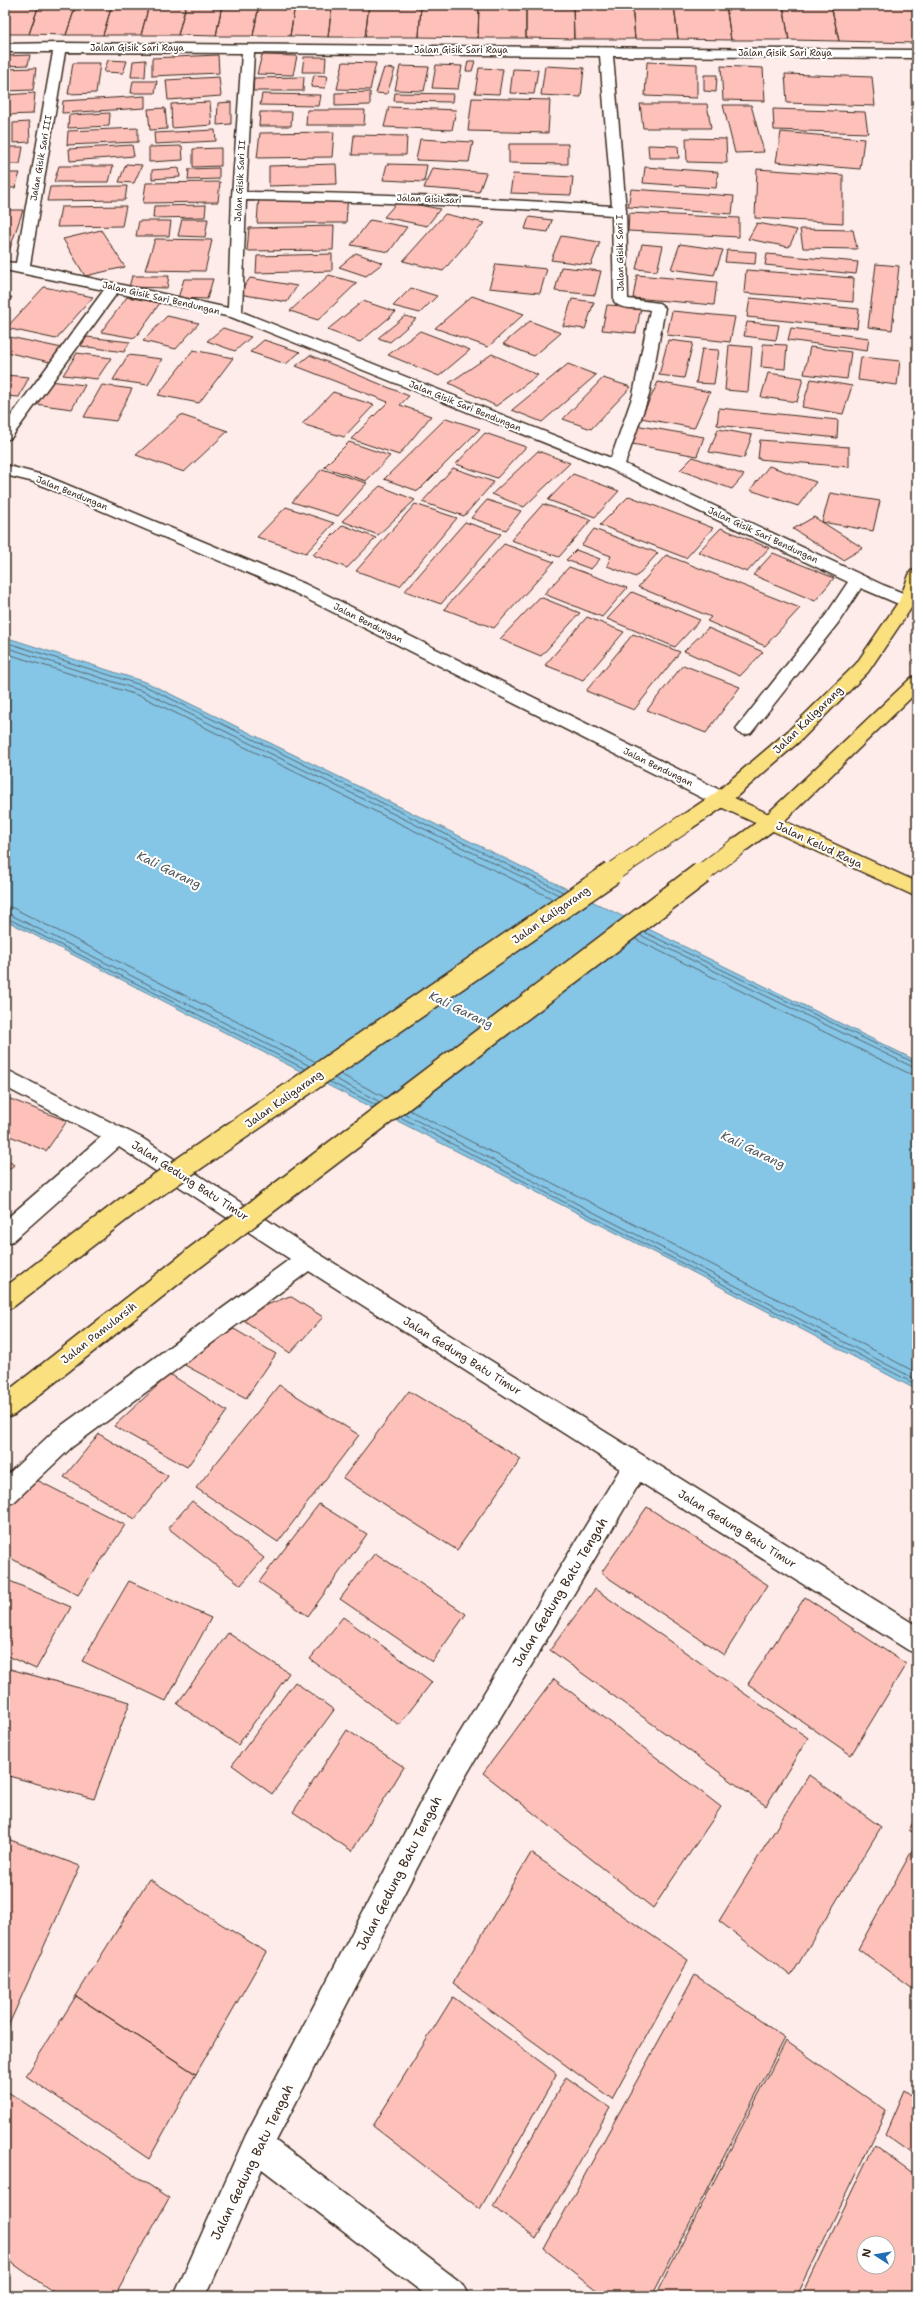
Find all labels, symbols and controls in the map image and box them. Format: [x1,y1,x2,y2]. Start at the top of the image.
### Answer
street label: Jalan Gisik Sari Raya [90,42,184,54]
street label: Jalan Gisik Sari Raya [414,44,508,56]
street label: Jalan Gisik Sari Raya [738,47,832,59]
street label: Jalan Gisik Sari III [28,114,54,202]
street label: Jalan Gisik Sari II [232,140,248,222]
street label: Jalan Gisiksari [396,192,462,206]
street label: Jalan Gisik Sari I [613,215,627,291]
street label: Jalan Gisik Sari Bendungan [101,279,221,317]
street label: Jalan Gisik Sari Bendungan [407,378,523,434]
street label: Jalan Bendungan [34,473,110,513]
street label: Jalan Gisik Sari Bendungan [706,504,820,566]
street label: Jalan Bendungan [331,600,405,646]
street label: Jalan Kaligarang [770,683,846,757]
street label: Jalan Bendungan [621,745,695,789]
street label: Jalan Kelud Raya [773,818,865,872]
water label: Kali Garang [134,848,204,892]
street label: Jalan Kaligarang [509,882,593,947]
water label: Kali Garang [426,988,496,1032]
street label: Jalan Kaligarang [242,1066,326,1131]
water label: Kali Garang [718,1128,788,1172]
street label: Jalan Gedung Batu Timur [129,1137,251,1225]
street label: Jalan Pamularsih [58,1299,140,1367]
street label: Jalan Gedung Batu Timur [400,1313,524,1399]
street label: Jalan Gedung Batu Timur [675,1486,799,1572]
street label: Jalan Gedung Batu Tengah [509,1514,611,1670]
street label: Jalan Gedung Batu Tengah [353,1793,445,1953]
street label: Jalan Gedung Batu Tengah [207,2081,297,2243]
north arrow [856,2235,896,2275]
text: N [858,2247,875,2259]

